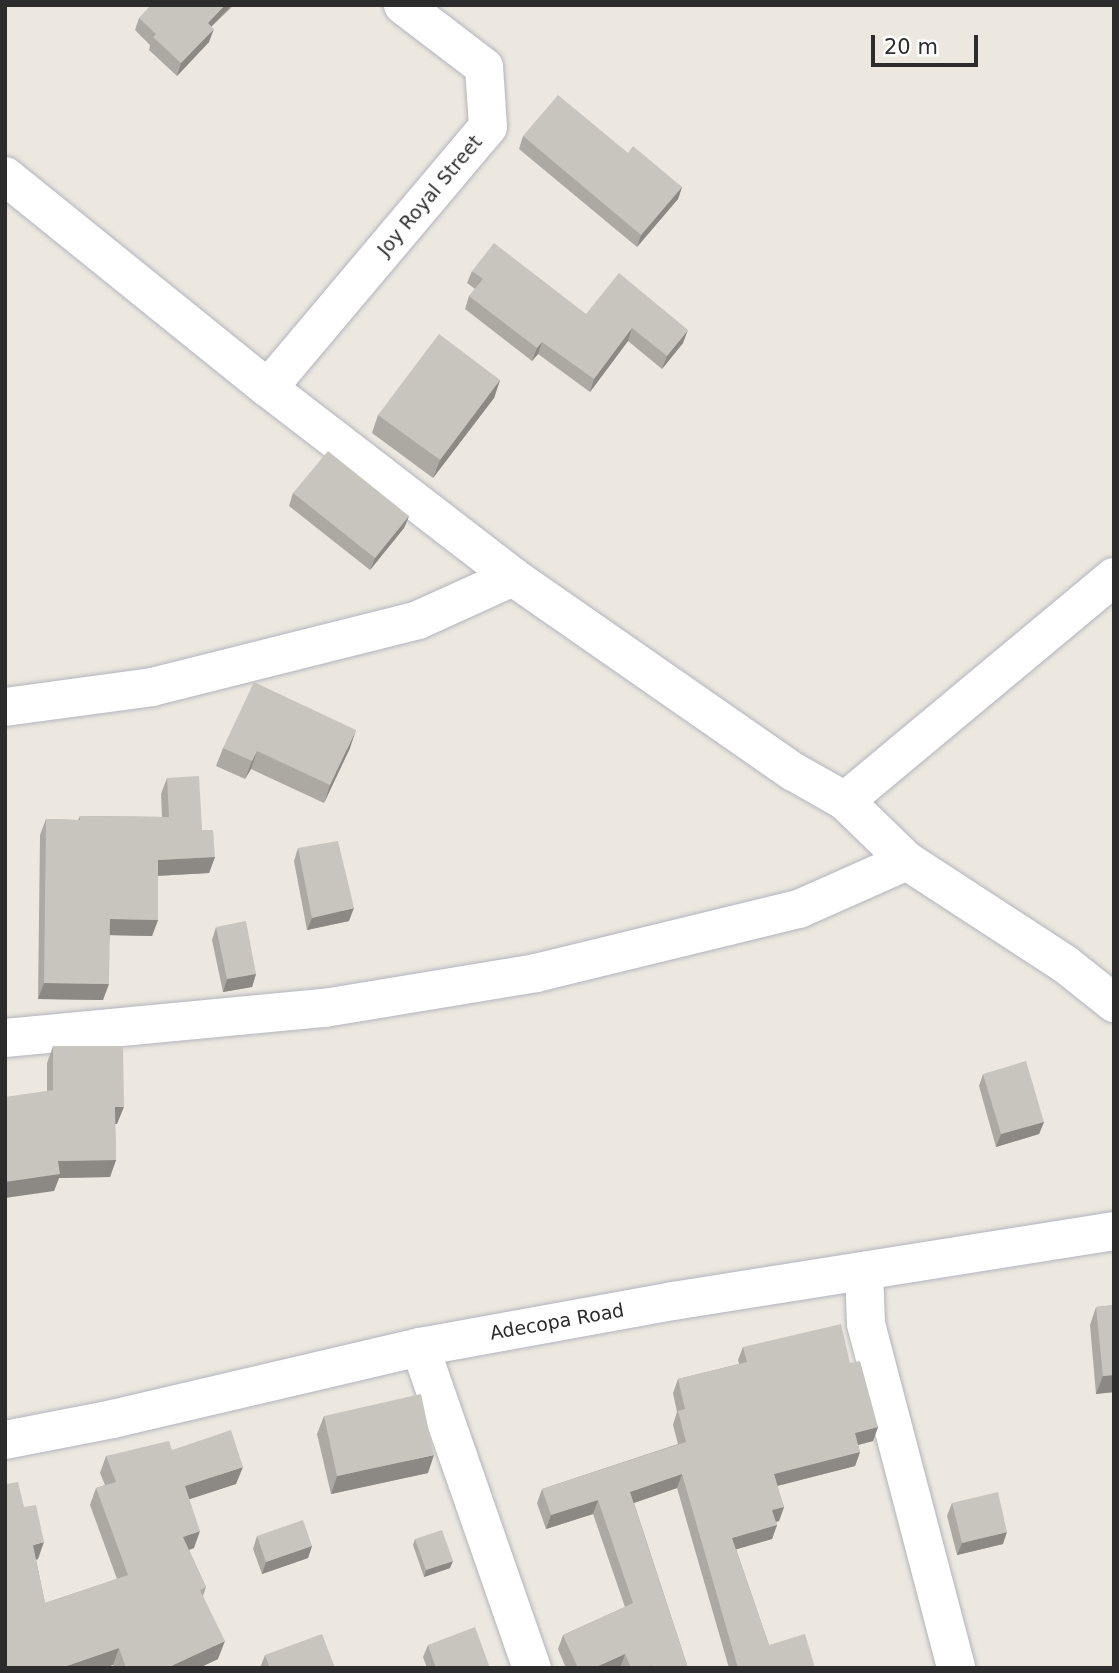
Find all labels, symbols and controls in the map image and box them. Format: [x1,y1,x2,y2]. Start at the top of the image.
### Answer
scale bar [874,21,981,65]
text: 20 m [884,35,938,59]
street label: Joy Royal Street [373,131,487,261]
street label: Adecopa Road [488,1299,626,1345]

